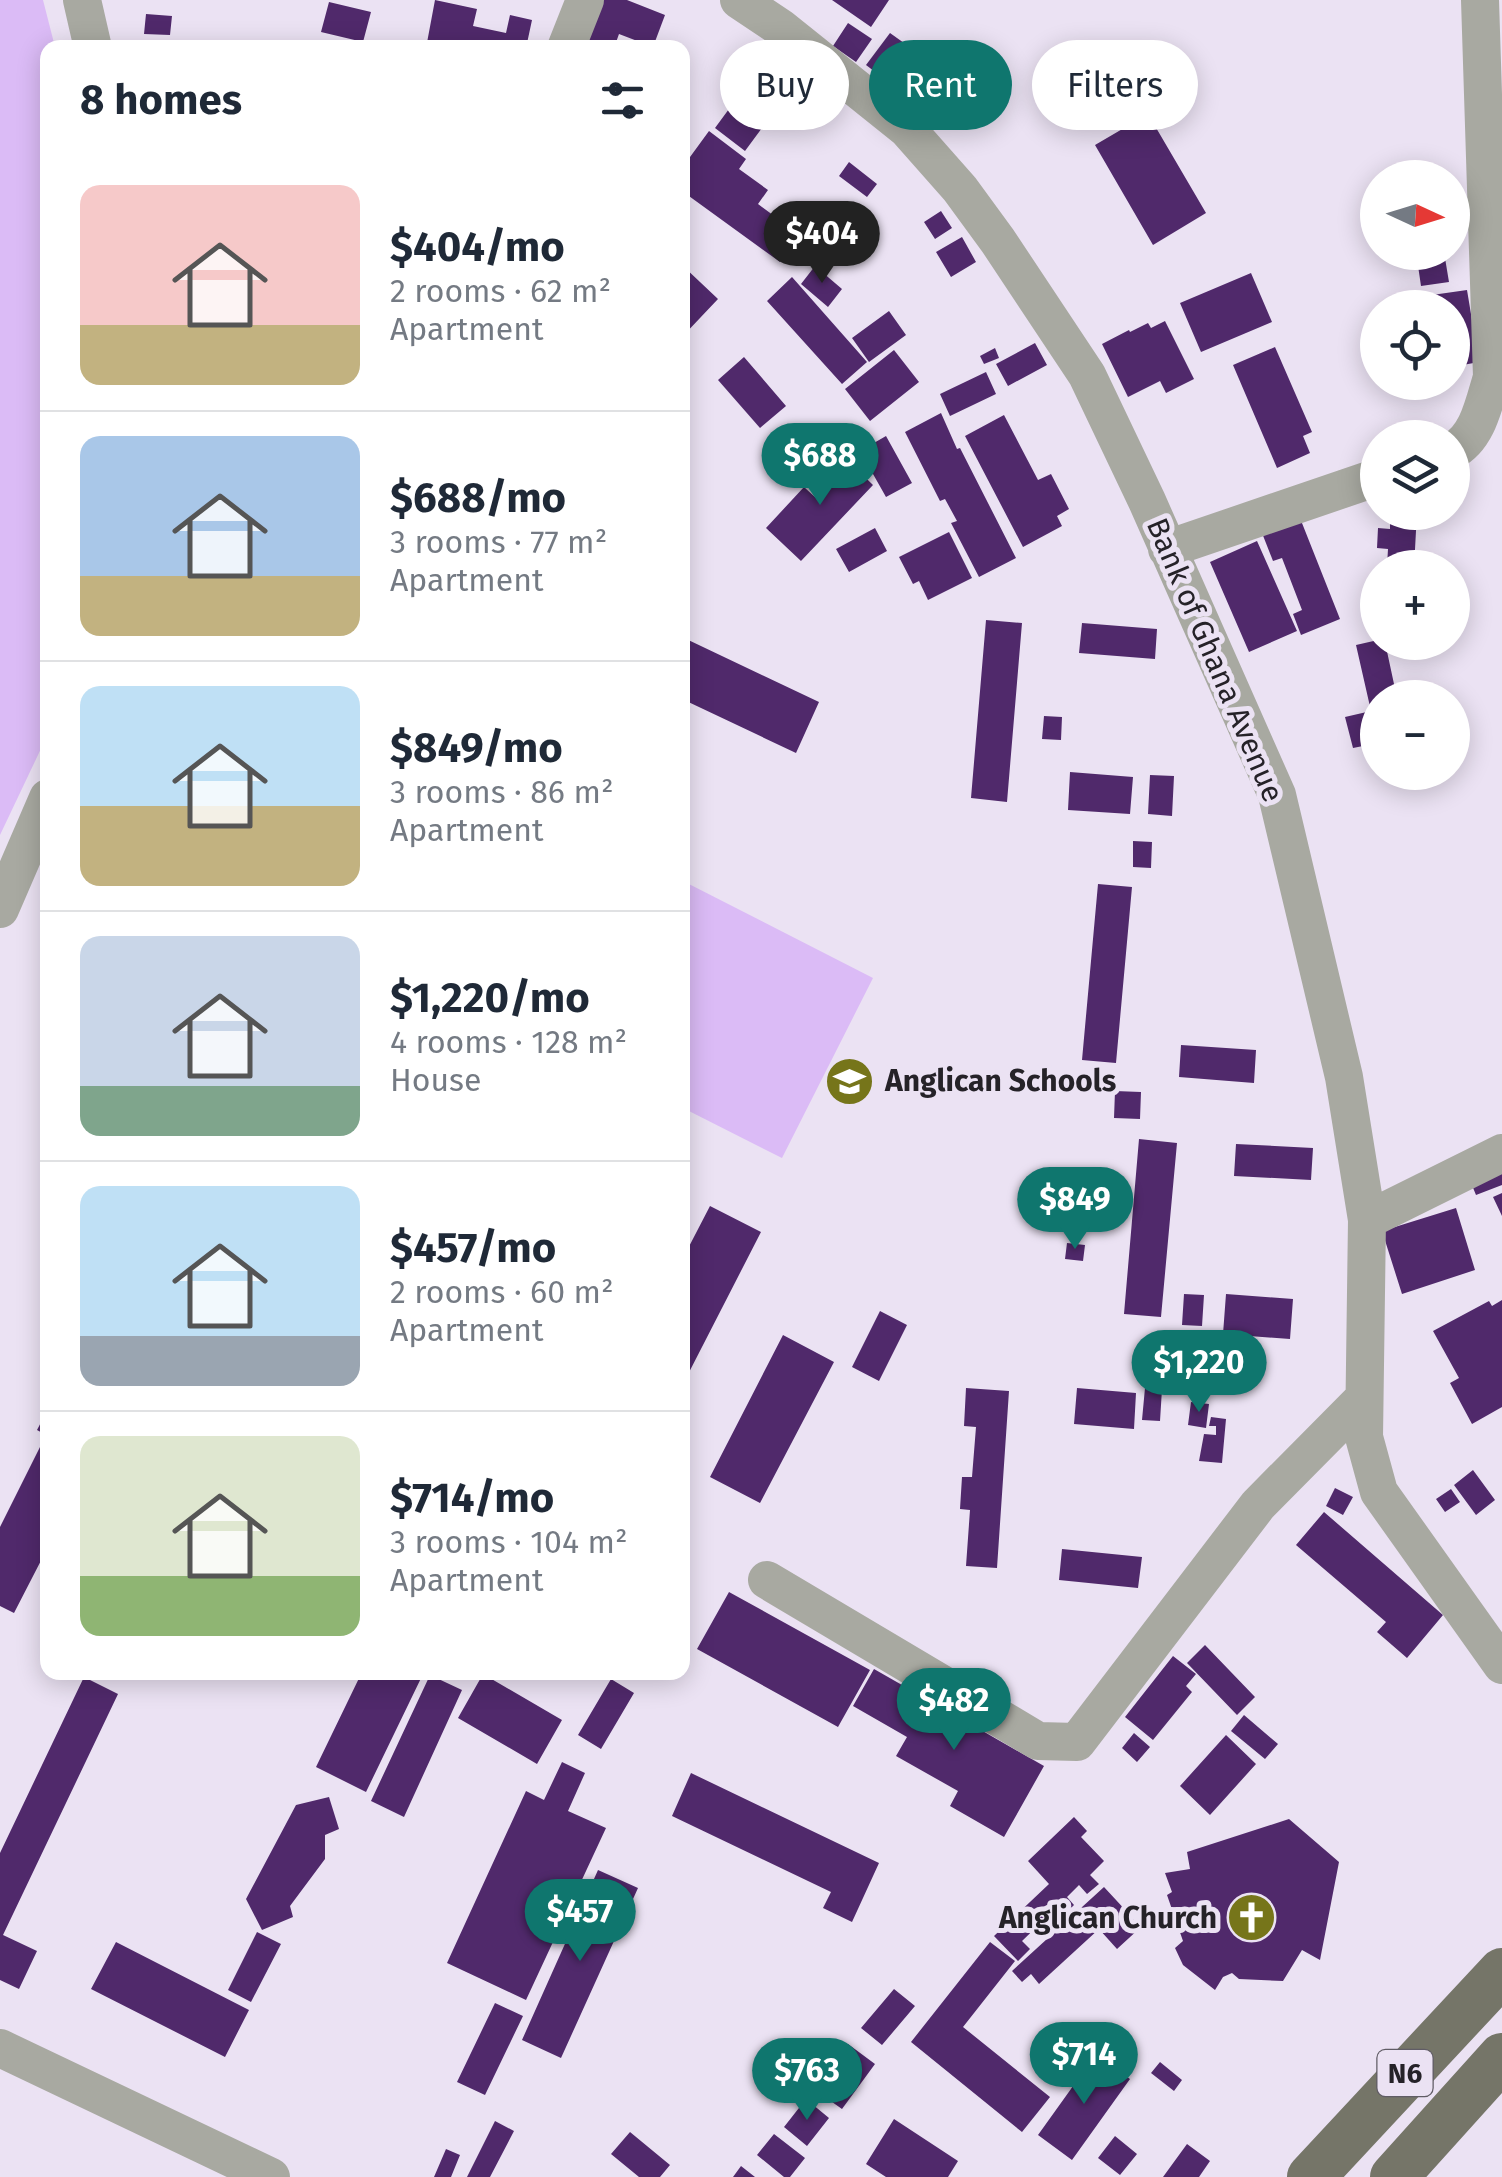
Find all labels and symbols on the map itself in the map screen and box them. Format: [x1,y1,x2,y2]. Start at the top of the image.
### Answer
north arrow [1360,160,1470,270]
pin: $404 [763,201,881,286]
pin: $688 [761,423,879,508]
street label: Bank of Ghana Avenue [1139,512,1291,808]
school or university icon: Anglican Schools [824,1055,876,1107]
place label: Anglican Schools [884,1063,1116,1099]
pin: $849 [1016,1167,1134,1252]
pin: $1,220 [1118,1330,1280,1415]
pin: $482 [895,1668,1013,1753]
pin: $457 [521,1879,639,1964]
church icon: Anglican Church [1226,1892,1278,1944]
place label: Anglican Church [998,1900,1217,1936]
pin: $714 [1025,2022,1143,2107]
pin: $763 [748,2038,866,2123]
road number: N6 [1378,2050,1432,2096]

